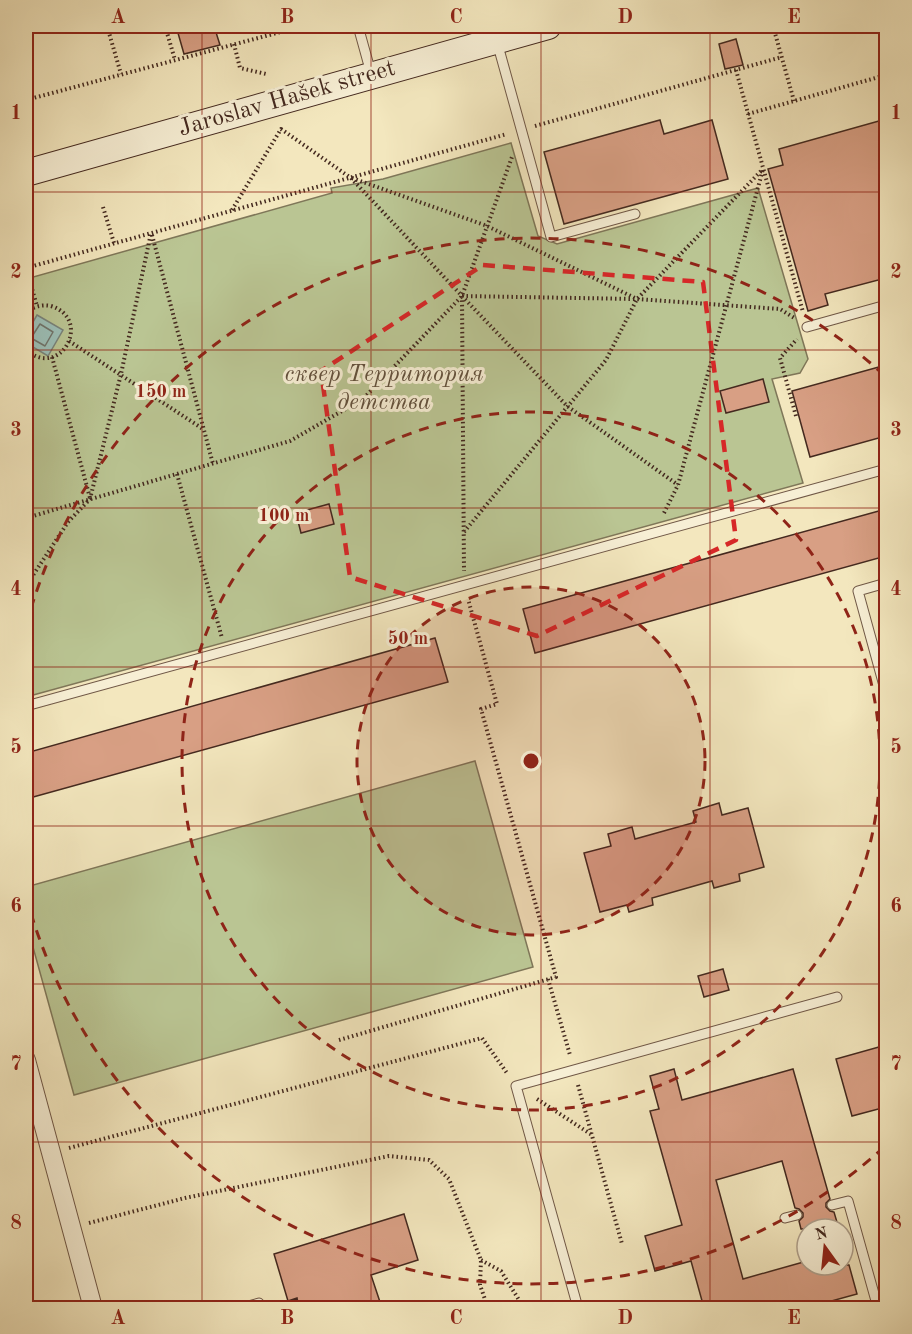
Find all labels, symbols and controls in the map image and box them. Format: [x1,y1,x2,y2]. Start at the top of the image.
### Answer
text: A [110,8,126,28]
text: B [280,8,294,28]
text: C [449,8,463,28]
text: D [617,8,633,28]
text: E [787,8,801,28]
street label: Jaroslav Hašek street [176,57,398,141]
text: 1 [10,104,22,124]
text: 1 [890,104,902,124]
text: 2 [10,263,22,283]
text: 2 [890,263,902,283]
park label: сквер Территория детства [284,363,484,415]
text: 150 m [136,383,186,401]
text: 3 [10,421,22,441]
text: 3 [890,421,902,441]
text: 100 m [259,507,309,525]
text: 4 [10,580,22,600]
text: 4 [890,580,902,600]
text: 50 m [388,630,428,648]
text: 5 [10,737,22,758]
text: 5 [890,737,902,758]
centre of rings [521,751,541,771]
text: 6 [10,897,22,917]
text: 6 [890,897,902,917]
text: 7 [10,1055,22,1075]
text: 7 [890,1055,902,1075]
text: 8 [10,1214,22,1234]
text: 8 [890,1214,902,1234]
north arrow [795,1217,855,1277]
text: N [814,1225,830,1244]
text: A [110,1309,126,1329]
text: B [280,1309,294,1329]
text: C [449,1309,463,1329]
text: D [617,1309,633,1329]
text: E [787,1309,801,1329]

